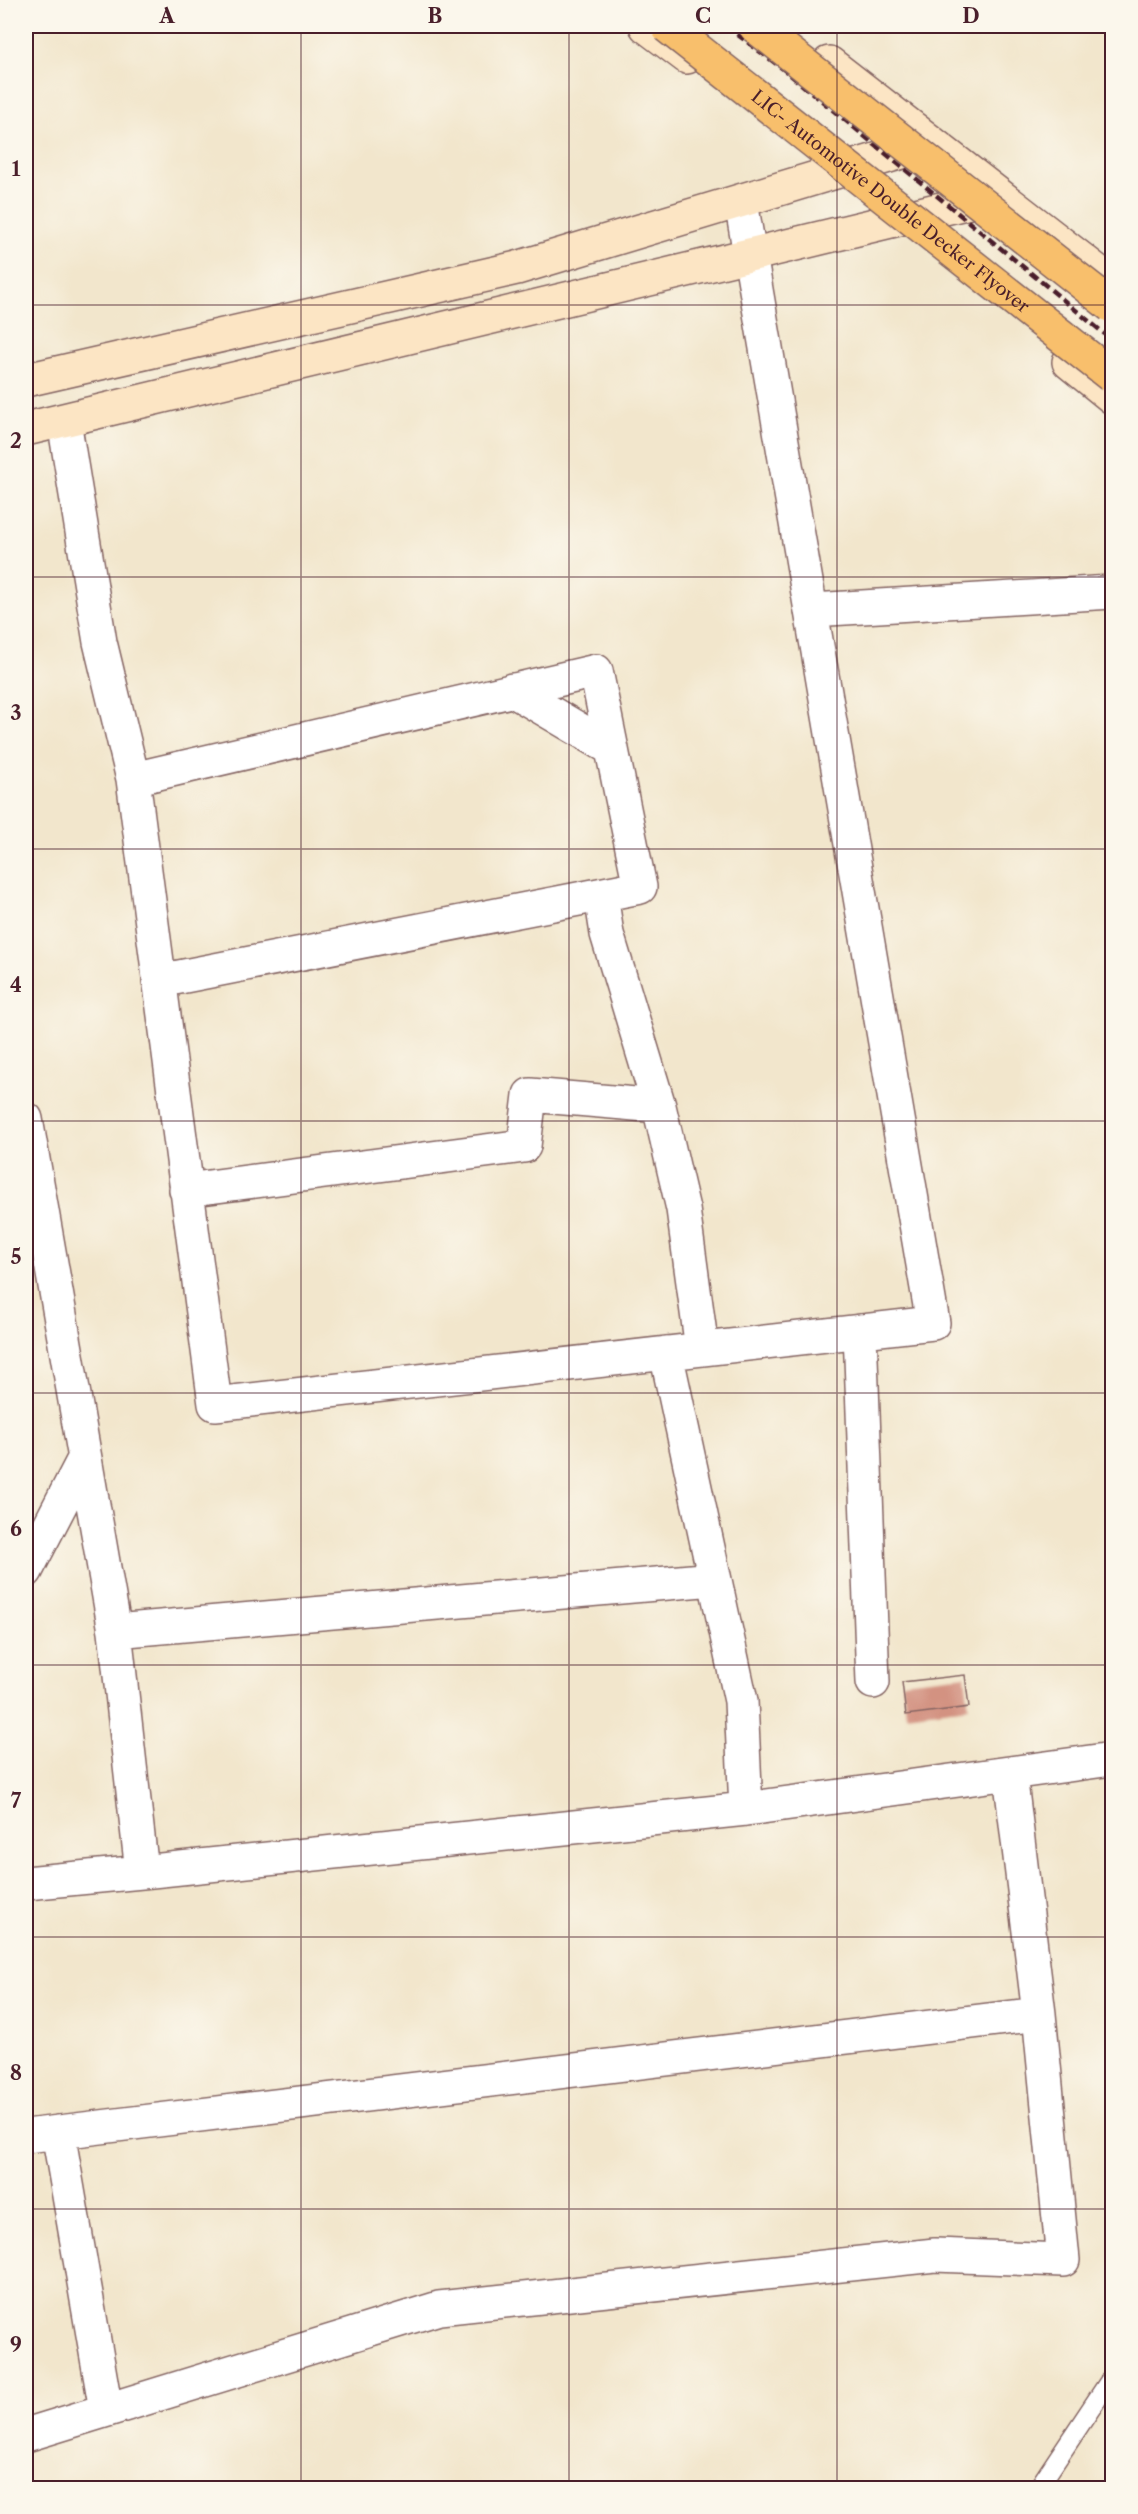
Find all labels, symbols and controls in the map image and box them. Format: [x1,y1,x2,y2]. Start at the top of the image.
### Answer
text: A [158,4,175,28]
text: B [428,4,443,28]
text: C [695,4,711,28]
text: D [962,4,980,28]
street label: LIC- Automotive Double Decker Flyover [747,85,1034,318]
text: 1 [12,157,21,181]
text: 2 [10,429,22,453]
text: 3 [10,701,22,725]
text: 4 [10,973,22,997]
text: 5 [10,1245,22,1269]
text: 6 [10,1517,22,1541]
text: 7 [11,1789,22,1813]
text: 8 [10,2061,22,2085]
text: 9 [10,2333,22,2357]

